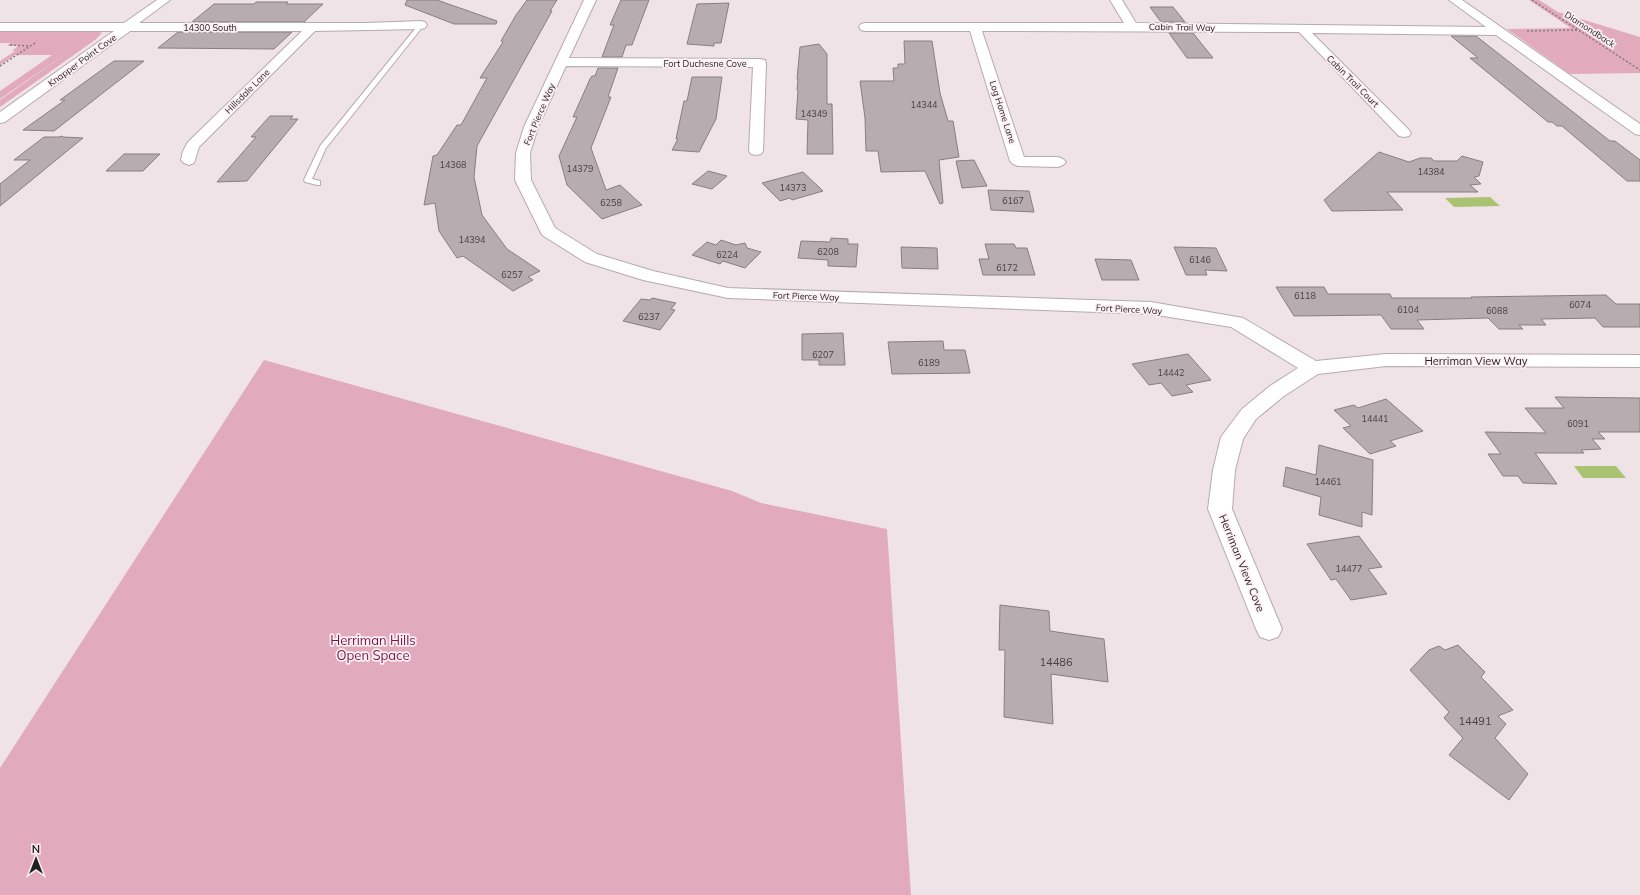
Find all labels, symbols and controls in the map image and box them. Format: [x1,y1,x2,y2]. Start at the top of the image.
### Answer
street label: Diamondback [1563,9,1618,50]
street label: Cabin Trail Way [1149,21,1215,34]
street label: 14300 South [183,22,237,33]
street label: Knapper Point Cove [46,31,118,89]
street label: Cabin Trail Court [1325,53,1381,109]
street label: Fort Duchesne Cove [663,58,747,69]
street label: Hillsdale Lane [222,66,272,116]
street label: Log Home Lane [988,79,1018,145]
street label: Fort Pierce Way [521,81,558,147]
house number: 14344 [910,99,938,110]
house number: 14349 [800,108,828,119]
house number: 14368 [439,159,467,170]
house number: 14379 [566,163,594,174]
house number: 14384 [1417,166,1445,177]
house number: 14373 [779,182,807,193]
house number: 6167 [1002,195,1024,206]
house number: 6258 [600,197,622,208]
house number: 14394 [458,234,486,245]
house number: 6208 [817,246,839,257]
house number: 6224 [716,249,738,260]
house number: 6146 [1189,254,1211,265]
house number: 6172 [996,262,1018,273]
house number: 6257 [501,269,523,280]
street label: Fort Pierce Way [773,289,840,304]
house number: 6118 [1294,290,1316,301]
house number: 6074 [1569,299,1591,310]
street label: Fort Pierce Way [1096,302,1163,317]
house number: 6104 [1397,304,1419,315]
house number: 6088 [1486,305,1508,316]
house number: 6237 [638,311,660,322]
house number: 6207 [812,349,834,360]
street label: Herriman View Way [1424,354,1528,368]
house number: 6189 [918,357,940,368]
house number: 14442 [1157,367,1185,378]
house number: 14441 [1361,413,1389,424]
house number: 6091 [1567,418,1589,429]
house number: 14461 [1314,476,1342,487]
street label: Herriman View Cove [1216,512,1268,614]
house number: 14477 [1335,563,1363,574]
park label: Herriman Hills Open Space [330,632,416,663]
house number: 14486 [1040,655,1073,669]
house number: 14491 [1459,714,1492,728]
north arrow [16,839,56,879]
text: N [32,842,40,856]

